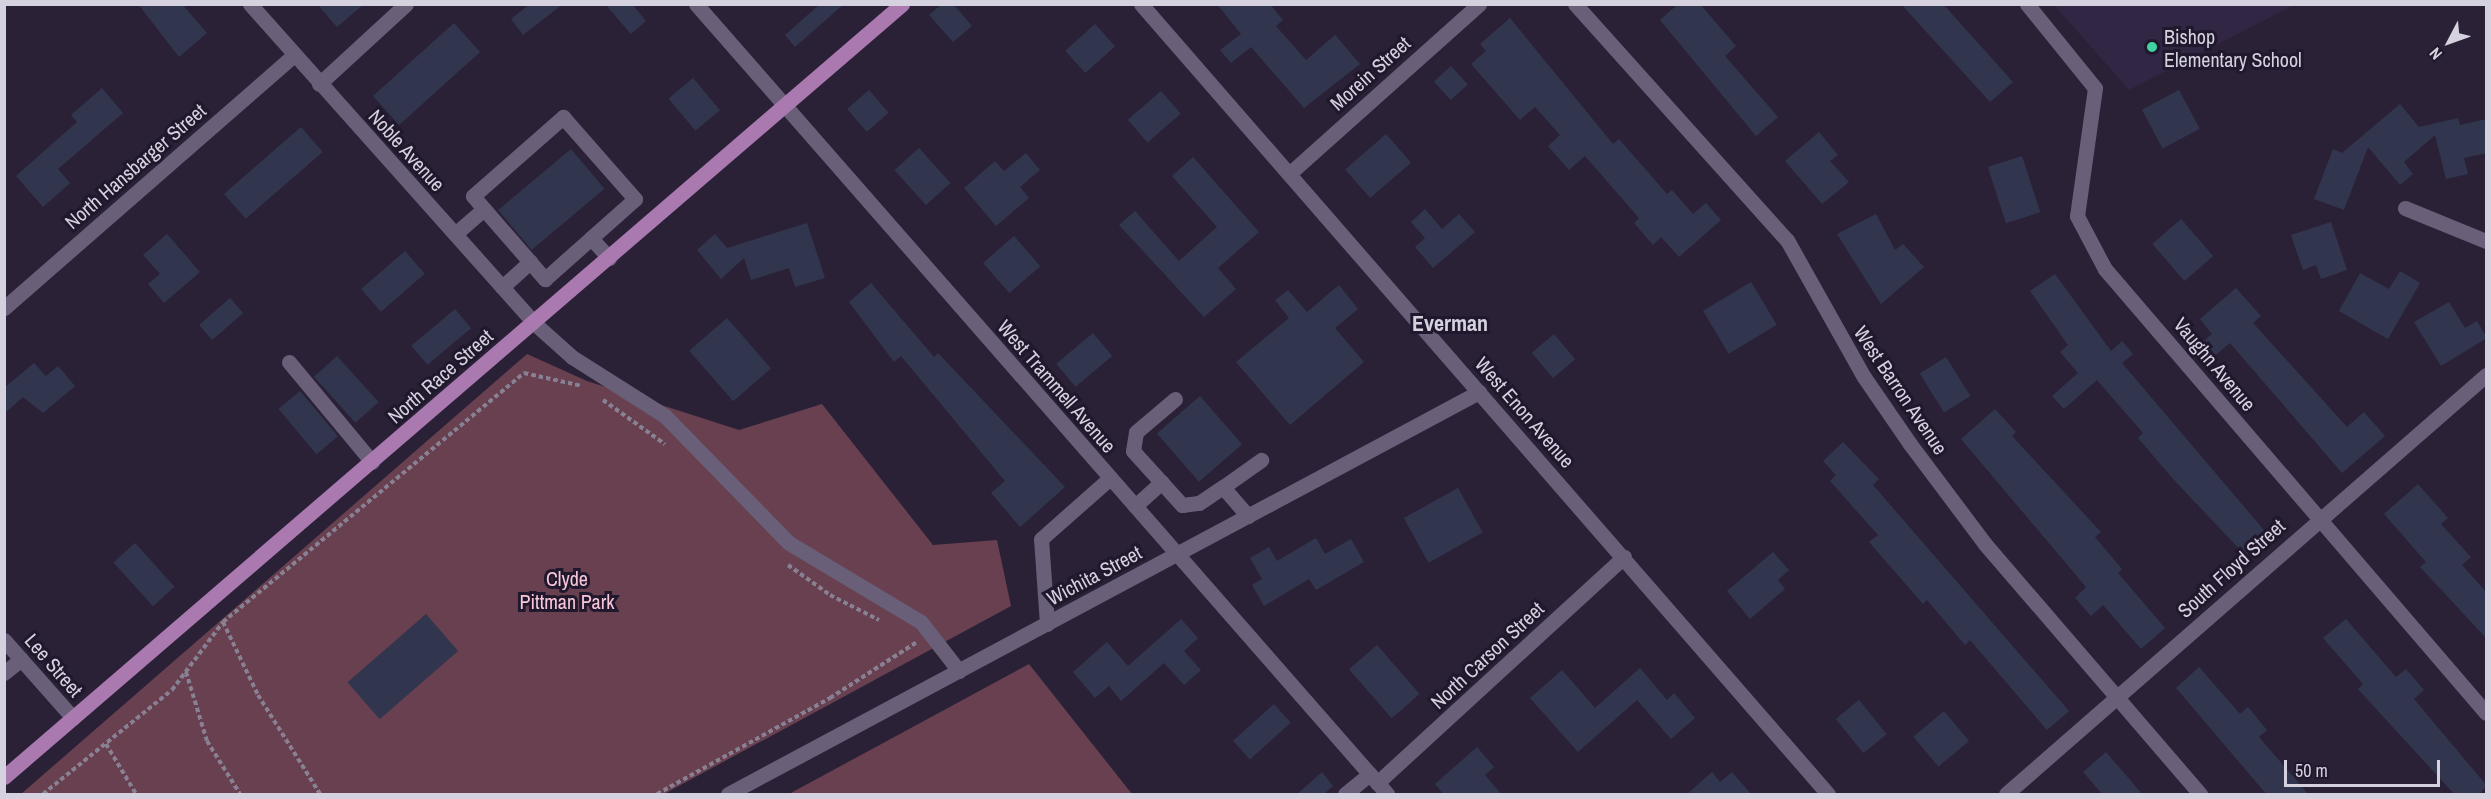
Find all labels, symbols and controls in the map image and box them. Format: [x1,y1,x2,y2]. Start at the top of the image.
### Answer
north arrow [2419,12,2479,72]
place label: Bishop Elementary School [2164,24,2302,71]
street label: Morein Street [1325,31,1415,115]
marker: Bishop Elementary School [2145,40,2159,54]
text: N [2424,43,2447,65]
street label: North Hansbarger Street [60,98,210,234]
street label: Noble Avenue [364,104,450,196]
district label: Everman [1412,311,1488,337]
street label: Vaughn Avenue [2169,312,2261,416]
street label: West Trammell Avenue [992,314,1122,458]
street label: West Barron Avenue [1849,321,1953,459]
street label: North Race Street [383,324,497,428]
street label: West Enon Avenue [1470,351,1580,473]
street label: South Floyd Street [2172,514,2290,622]
street label: Wichita Street [1042,540,1146,610]
park label: Clyde Pittman Park [520,567,614,614]
street label: North Carson Street [1425,596,1549,714]
street label: Lee Street [20,629,88,701]
scale bar [2287,748,2443,786]
text: 50 m [2295,758,2328,783]

